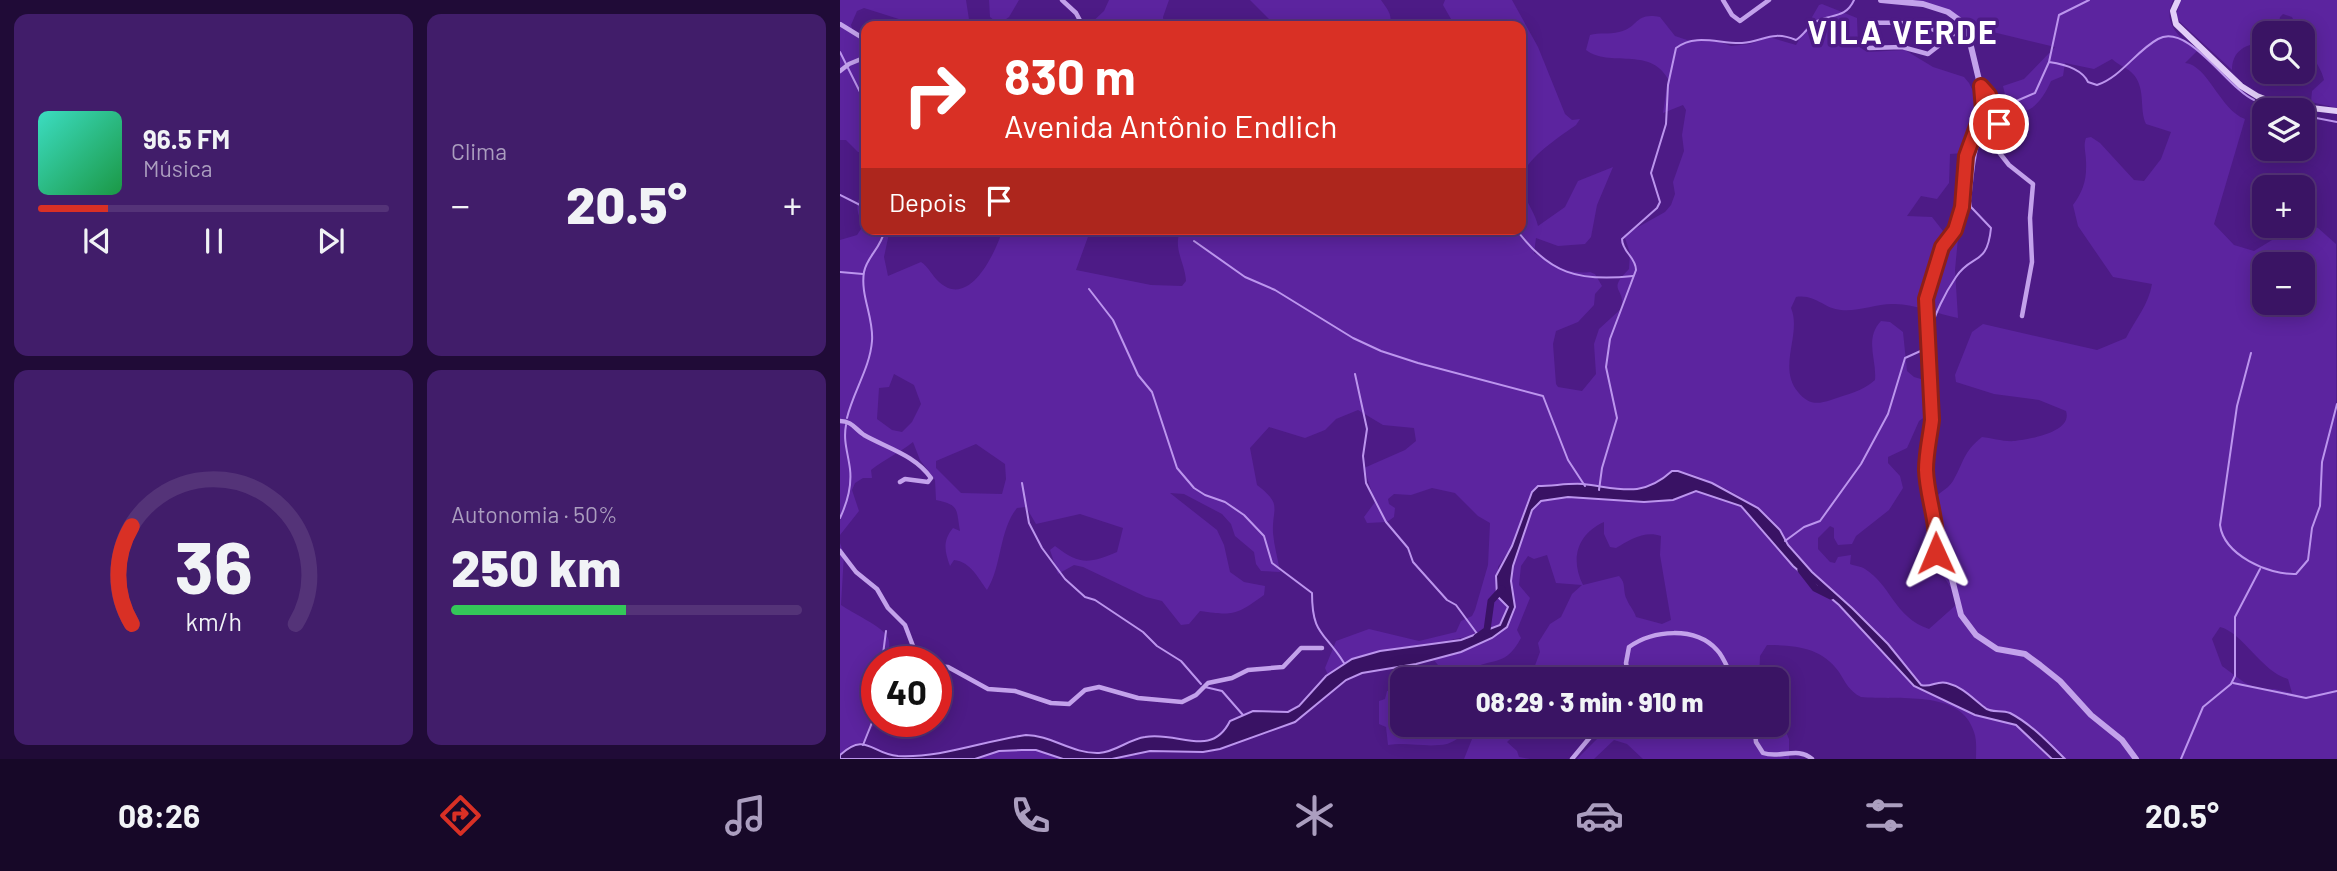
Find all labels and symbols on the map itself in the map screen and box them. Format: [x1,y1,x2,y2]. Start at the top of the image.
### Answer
district label: VILA VERDE [1807,12,1999,50]
pin [1969,94,2029,154]
position arrow [1899,516,1973,590]
speed limit sign: 40 [861,646,952,737]

